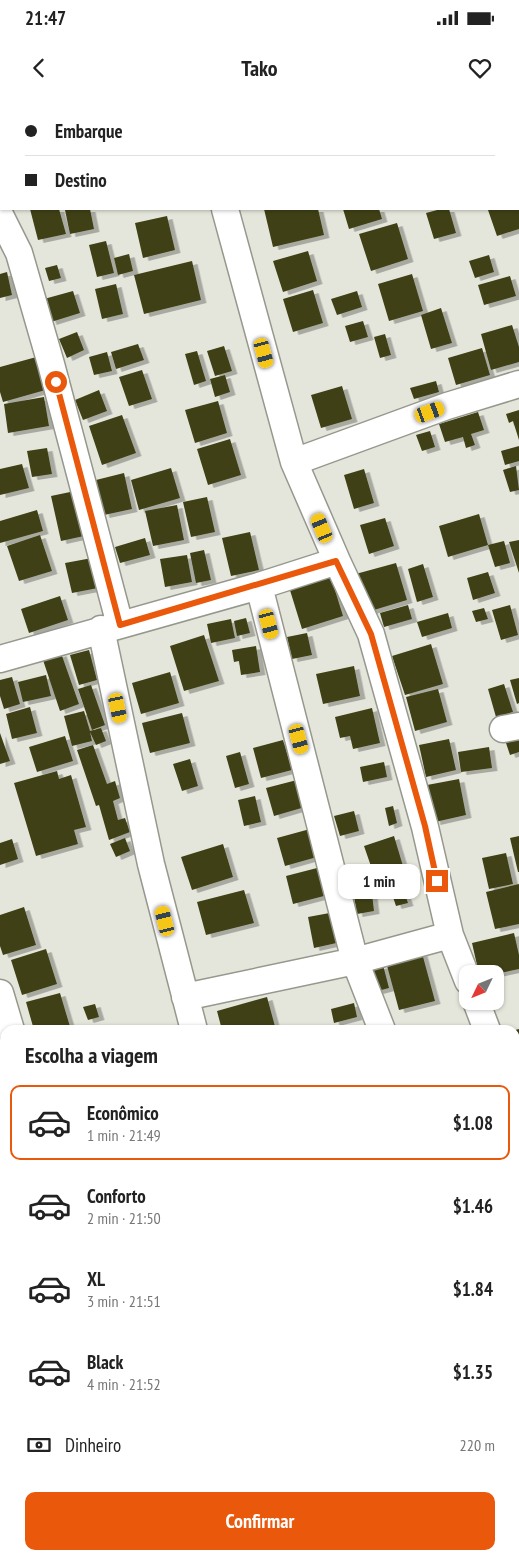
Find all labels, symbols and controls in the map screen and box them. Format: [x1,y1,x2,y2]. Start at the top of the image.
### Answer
text: 21:47 [25,6,66,30]
icon: back [25,54,53,82]
text: Tako [241,54,278,82]
icon: heart [466,54,494,82]
text: Embarque [55,119,123,143]
text: Destino [55,168,107,192]
car [252,337,275,369]
route start [45,371,67,393]
car [413,400,446,424]
car [309,511,334,545]
car [257,608,280,640]
car [107,692,128,724]
car [287,723,310,755]
callout: 1 min [337,864,420,898]
route end [426,870,448,892]
text: 1 min [363,871,395,891]
car [154,905,175,937]
north arrow [459,965,504,1010]
map controls [459,965,504,1010]
text: Escolha a viagem [25,1041,158,1069]
icon: car [27,1100,72,1145]
text: Econômico [87,1101,159,1125]
text: $1.08 [453,1111,493,1135]
text: 1 min · 21:49 [87,1125,161,1145]
icon: car [27,1183,72,1228]
text: Conforto [87,1184,146,1208]
text: $1.46 [453,1194,493,1218]
text: 2 min · 21:50 [87,1208,161,1228]
icon: car [27,1266,72,1311]
text: XL [87,1267,105,1291]
text: $1.84 [453,1277,493,1301]
text: 3 min · 21:51 [87,1291,161,1311]
icon: car [27,1349,72,1394]
text: Black [87,1350,123,1374]
text: $1.35 [453,1360,493,1384]
text: 4 min · 21:52 [87,1374,161,1394]
icon: cash [25,1431,53,1459]
text: Dinheiro [65,1433,121,1457]
text: 220 m [460,1435,495,1455]
button: Confirmar [25,1492,495,1550]

